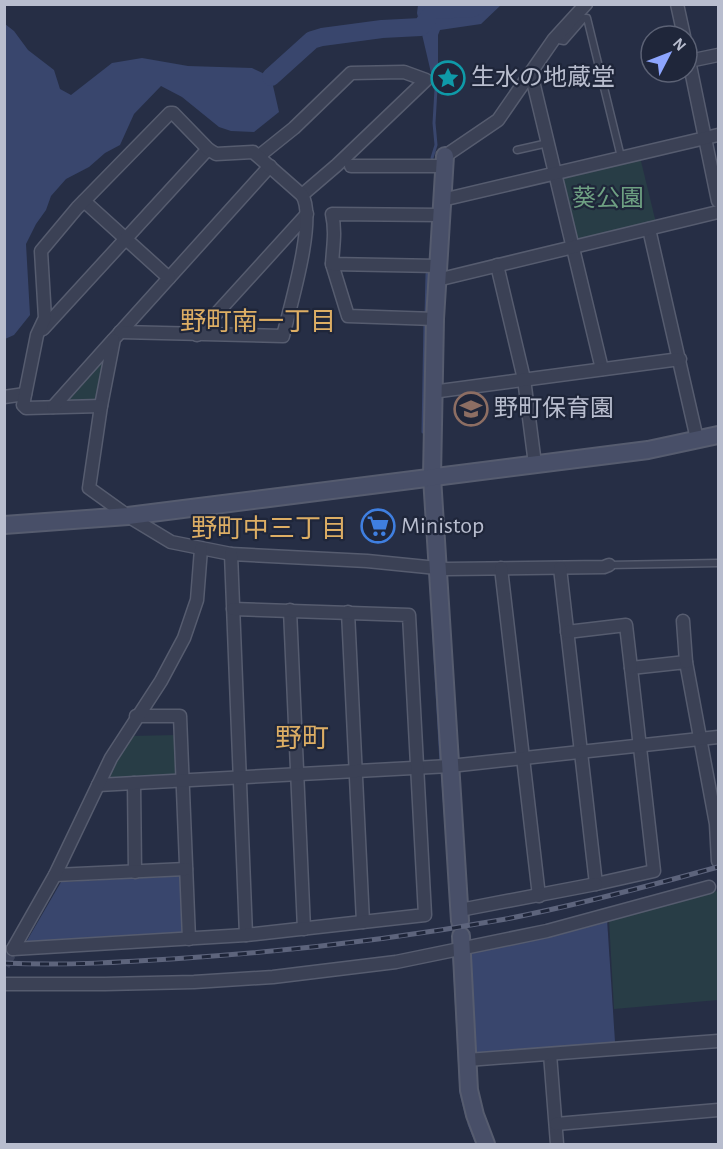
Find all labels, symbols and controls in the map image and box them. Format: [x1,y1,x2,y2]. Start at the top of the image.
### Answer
north arrow [639,24,699,84]
text: N [670,35,689,54]
place icon: 生水の地蔵堂 [430,60,466,96]
place label: 生水の地蔵堂 [471,64,615,90]
park label: 葵公園 [572,185,644,211]
district label: 野町南一丁目 [180,308,336,335]
school or university icon: 野町保育園 [453,391,489,427]
place label: 野町保育園 [494,395,614,421]
supermarket icon: Ministop [360,508,396,544]
place label: Ministop [401,514,484,538]
district label: 野町中三丁目 [191,515,347,542]
district label: 野町 [275,725,329,752]

